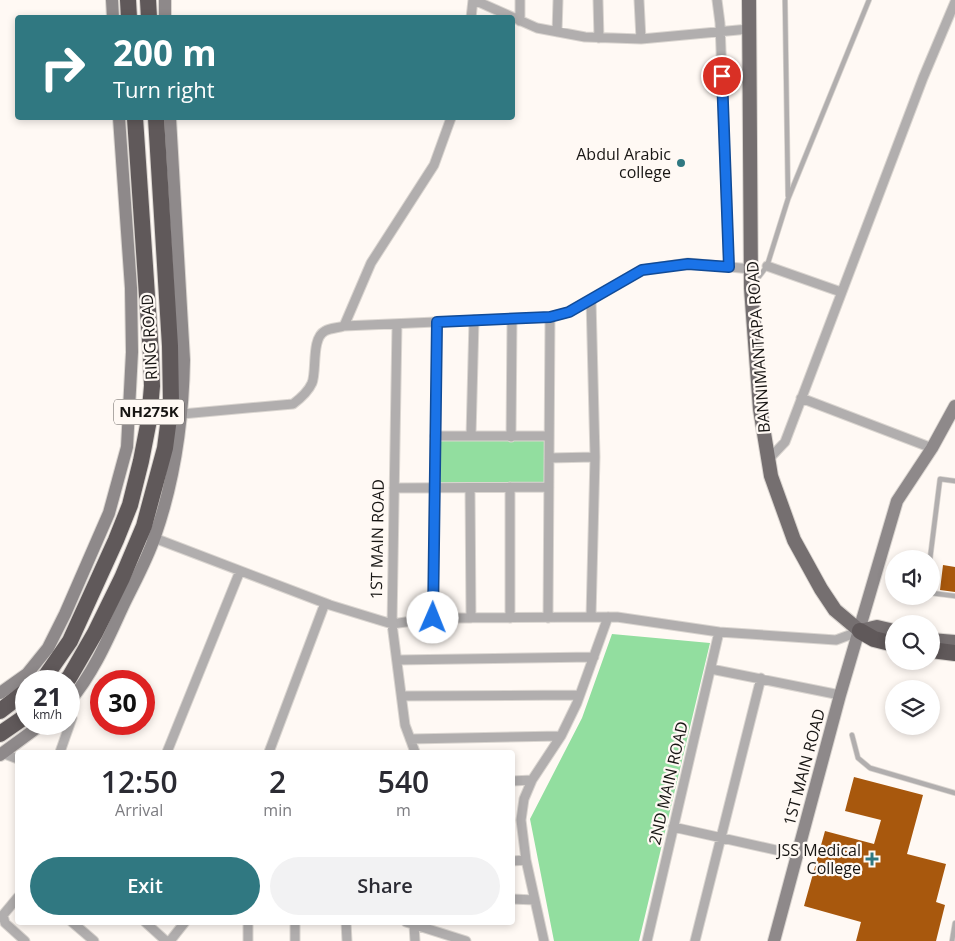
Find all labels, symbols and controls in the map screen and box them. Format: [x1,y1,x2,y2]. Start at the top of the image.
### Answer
text: 200 m [113,29,217,76]
icon: right [30,35,95,100]
pin [701,55,743,97]
icon: arrive [708,62,736,90]
text: Turn right [113,74,215,104]
place label: Abdul Arabic college [576,143,671,183]
marker: Abdul Arabic college [675,157,687,169]
street label: BANNIMANTAPA ROAD [741,260,775,434]
street label: RING ROAD [136,293,162,381]
road number: NH275K [114,400,184,424]
street label: 1ST MAIN ROAD [365,479,389,599]
map controls [885,550,940,735]
button: sound [885,550,940,605]
position arrow [406,591,458,643]
button: search [885,615,940,670]
speed limit sign: 30 [90,670,155,735]
text: 21 [33,679,62,713]
button: layers [885,680,940,735]
text: km/h [33,706,62,723]
street label: 1ST MAIN ROAD [778,706,830,828]
street label: 2ND MAIN ROAD [643,719,693,847]
text: 12:50 [101,761,178,802]
text: 2 [269,761,286,802]
text: 540 [378,761,429,802]
text: Arrival [115,799,163,821]
text: min [263,799,292,821]
text: m [396,799,411,821]
place label: JSS Medical College [775,839,861,879]
marker: JSS Medical College [865,852,879,866]
button: Exit [30,857,260,915]
button: Share [270,857,500,915]

